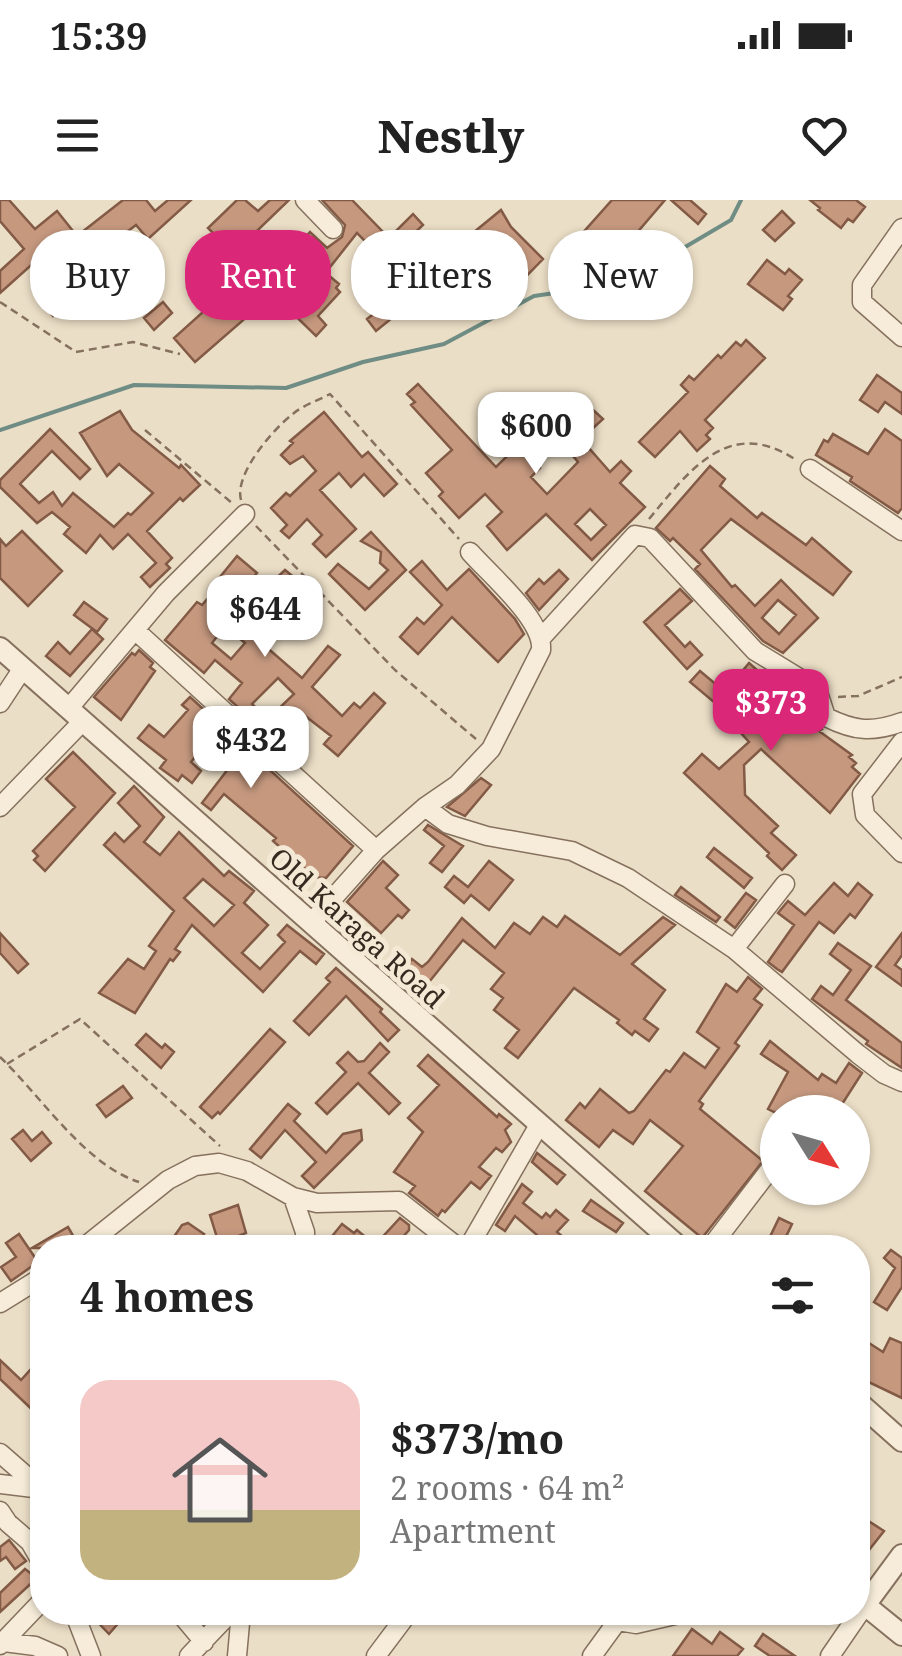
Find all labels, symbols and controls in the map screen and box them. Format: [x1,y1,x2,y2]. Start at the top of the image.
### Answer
text: 15:39 [50,9,147,61]
text: Nestly [378,105,524,166]
icon: menu [50,108,105,163]
icon: heart [797,108,852,163]
chip: Buy [30,230,165,320]
chip: Rent [185,230,331,320]
chip: Filters [351,230,528,320]
chip: New [548,230,693,320]
pin: $600 [477,392,595,477]
text: $600 [500,403,572,446]
pin: $644 [206,575,324,660]
text: $644 [229,586,301,629]
pin: $373 [712,669,830,754]
text: $373 [735,680,807,723]
pin: $432 [192,706,310,791]
text: $432 [215,717,287,760]
street label: Old Karaga Road [262,838,453,1016]
north arrow [760,1095,870,1205]
map controls [760,1095,870,1205]
text: 4 homes [80,1267,254,1324]
icon: filters [765,1268,820,1323]
text: $373/mo [390,1409,564,1466]
icon: home [160,1420,280,1540]
text: 2 rooms · 64 m² [390,1466,625,1509]
text: Apartment [390,1509,556,1552]

